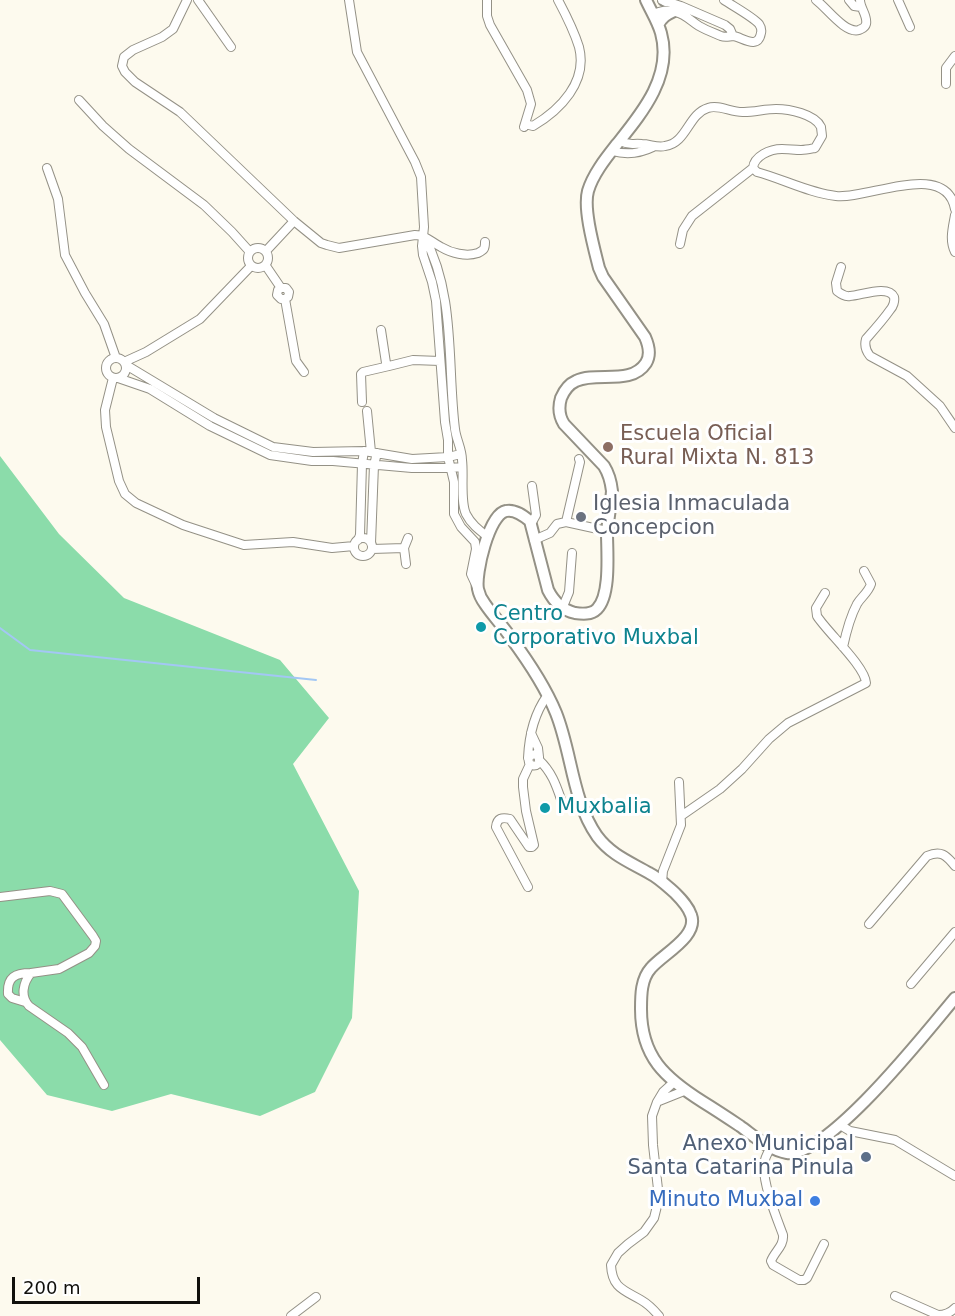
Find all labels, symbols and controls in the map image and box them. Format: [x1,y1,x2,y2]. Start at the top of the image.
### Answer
place label: Escuela Oficial Rural Mixta N. 813 [620,422,814,472]
marker: Escuela Oficial Rural Mixta N. 813 [601,440,615,454]
place label: Iglesia Inmaculada Concepcion [593,492,790,542]
marker: Iglesia Inmaculada Concepcion [574,510,588,524]
place label: Centro Corporativo Muxbal [493,602,699,652]
marker: Centro Corporativo Muxbal [474,620,488,634]
place label: Muxbalia [557,795,652,821]
marker: Muxbalia [538,801,552,815]
place label: Anexo Municipal Santa Catarina Pinula [627,1132,854,1182]
marker: Anexo Municipal Santa Catarina Pinula [859,1150,873,1164]
place label: Minuto Muxbal [649,1188,803,1214]
marker: Minuto Muxbal [808,1194,822,1208]
scale bar [15,1265,202,1303]
text: 200 m [23,1277,81,1298]

